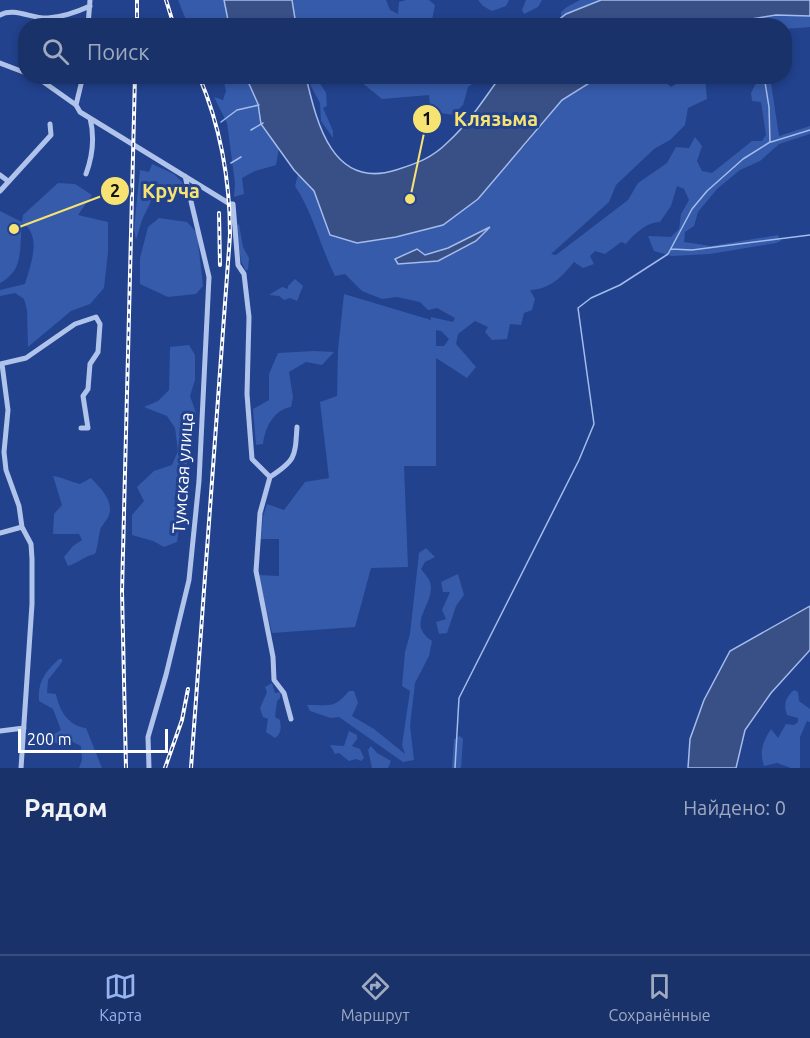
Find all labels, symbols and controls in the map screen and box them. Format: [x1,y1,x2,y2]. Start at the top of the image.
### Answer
search box [18,18,792,84]
icon: search [39,35,72,68]
text: Поиск [87,39,150,64]
callout: Клязьма [412,100,550,138]
text: Клязьма [454,107,538,130]
text: 1 [422,108,432,128]
callout: Круча [100,172,212,210]
text: Круча [142,179,200,202]
text: 2 [110,180,120,200]
street label: Тумская улица [168,412,196,534]
scale bar [18,726,168,754]
text: 200 m [27,730,72,748]
text: Рядом [24,793,108,822]
text: Найдено: 0 [683,796,786,819]
tab: Карта [99,970,142,1024]
tab: Маршрут [341,970,410,1024]
tab: Сохранённые [608,970,711,1024]

